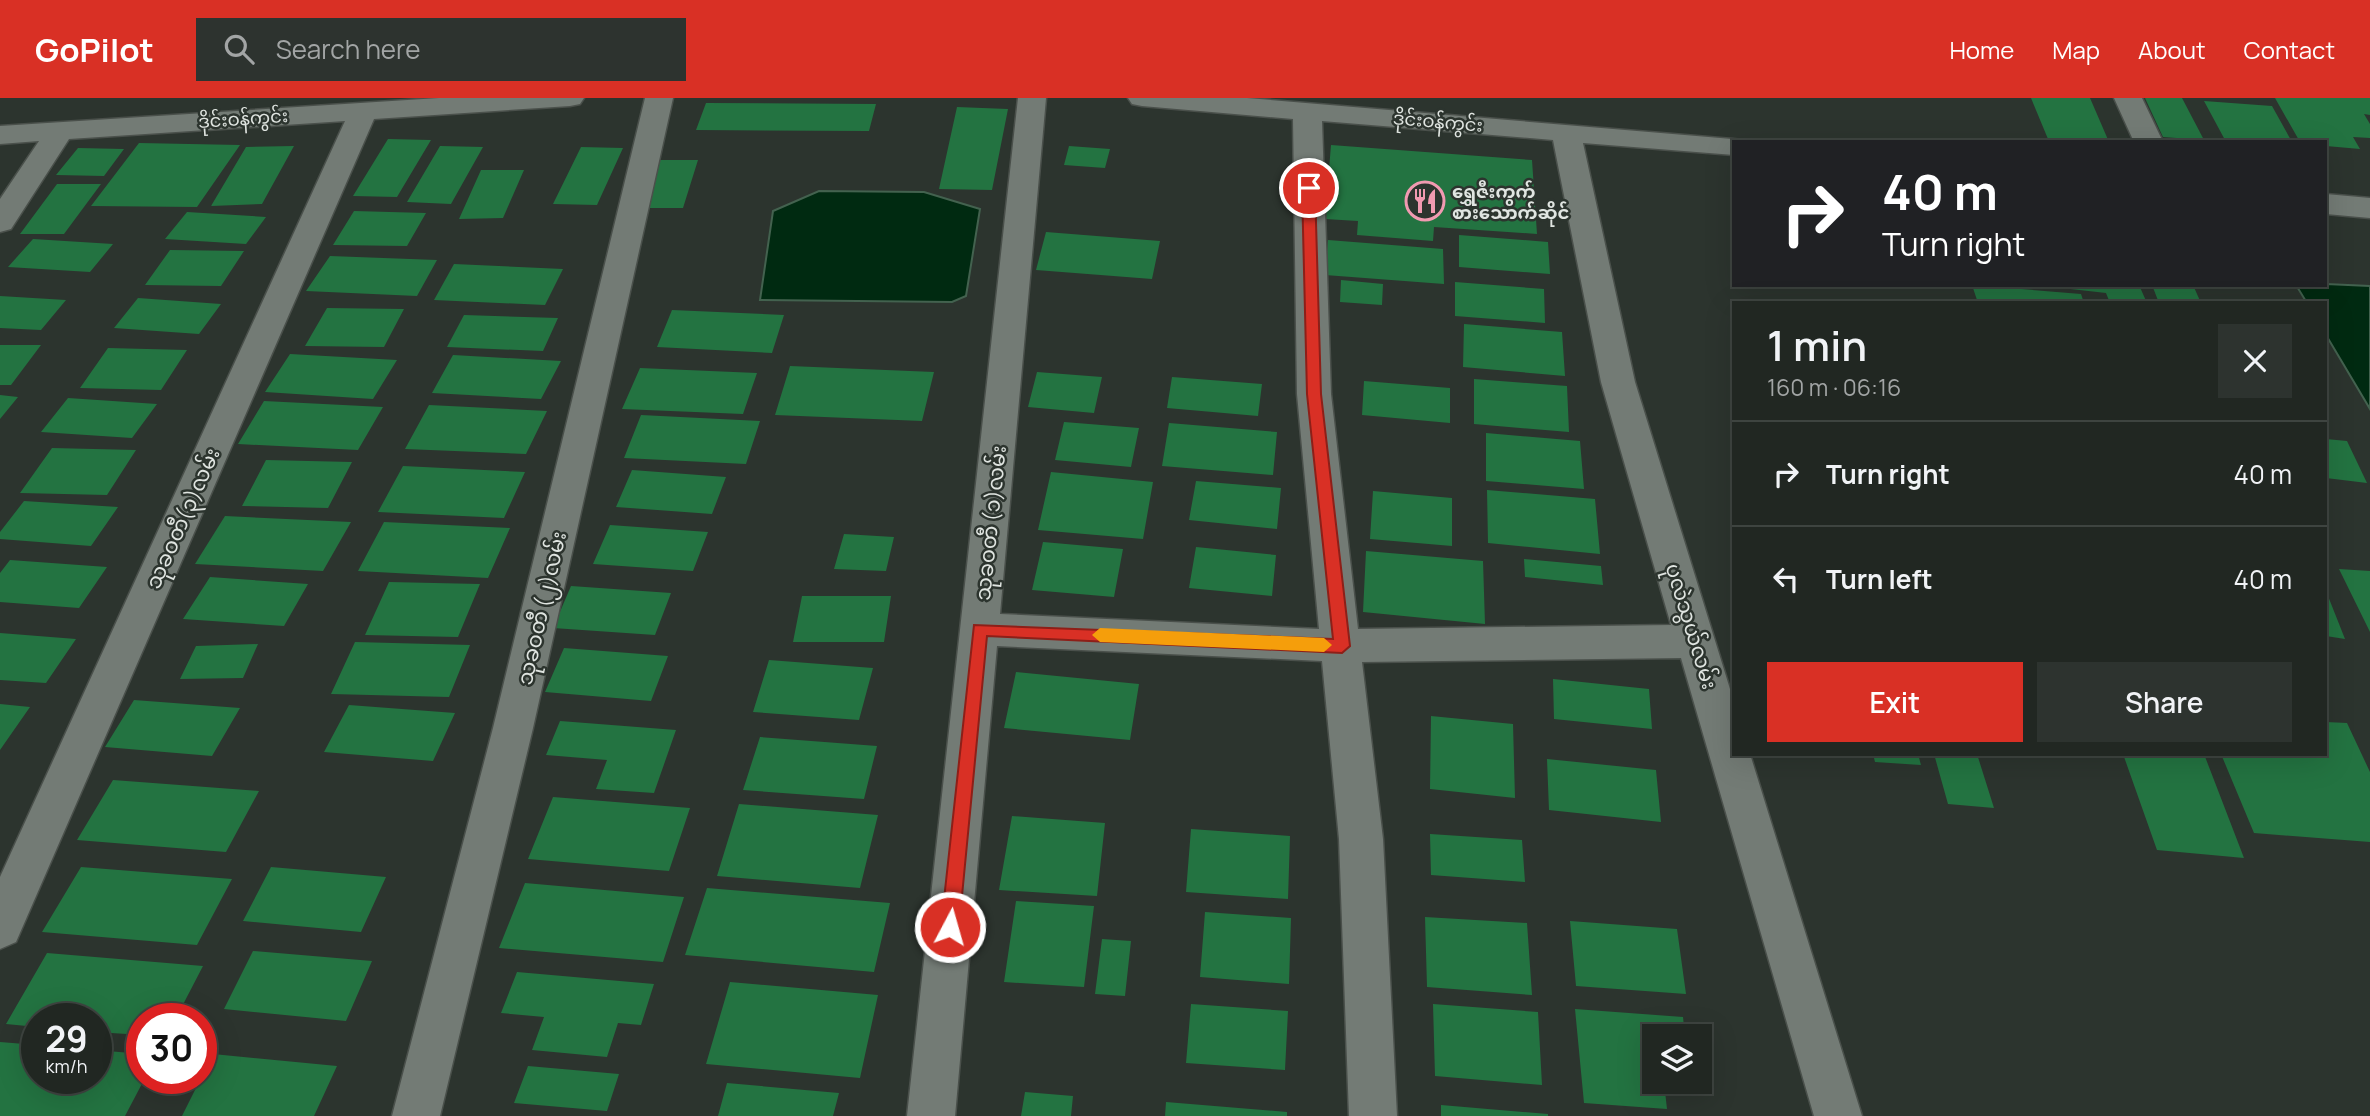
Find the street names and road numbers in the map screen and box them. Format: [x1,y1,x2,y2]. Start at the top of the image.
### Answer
street label: ဒိုင်းဝန်ကွင်း [197,102,289,137]
street label: ဒိုင်းဝန်ကွင်း [1392,104,1484,141]
street label: သုခဝတီ(၃)လမ်း [137,443,229,595]
street label: သုခဝတီ (၁)လမ်း [967,444,1016,602]
street label: သုခဝတီ (၂)လမ်း [509,528,576,689]
street label: ပုလဲသွယ်လမ်း [1656,559,1725,694]

